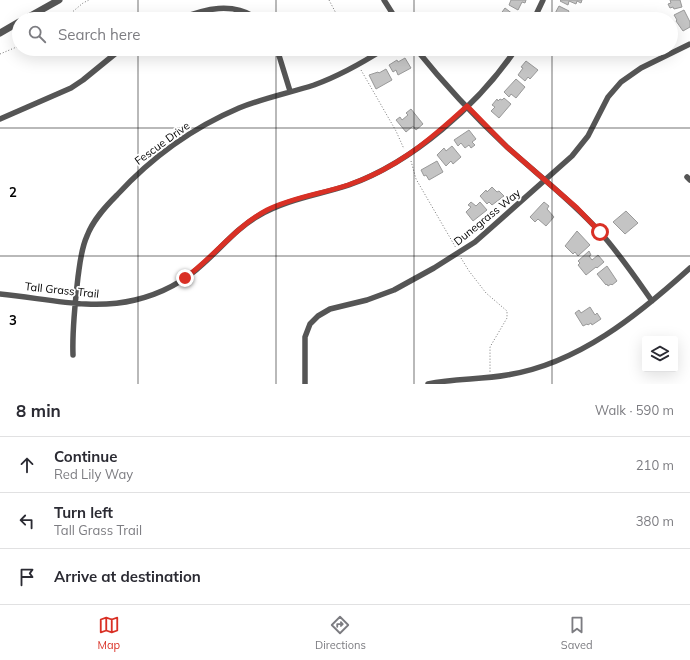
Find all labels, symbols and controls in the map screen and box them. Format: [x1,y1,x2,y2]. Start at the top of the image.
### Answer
search box [12,12,678,56]
icon: search [26,23,48,45]
text: Search here [58,25,140,44]
street label: Fescue Drive [132,118,192,168]
text: 2 [9,184,17,200]
street label: Dunegrass Way [451,186,523,248]
route start [591,223,609,241]
route end [176,269,194,287]
street label: Tall Grass Trail [24,279,100,301]
text: 3 [9,312,17,328]
map controls [642,336,678,372]
button: layers [642,336,678,372]
text: 8 min [16,400,61,421]
text: Walk · 590 m [595,402,674,418]
text: Continue [54,447,117,466]
icon: ahead [16,454,38,476]
text: 210 m [636,457,674,473]
text: Red Lily Way [54,466,133,482]
text: Turn left [54,503,113,522]
icon: left [16,510,38,532]
text: 380 m [636,513,674,529]
text: Tall Grass Trail [54,522,142,538]
icon: arrive [16,566,38,588]
text: Arrive at destination [54,567,201,586]
tab: Map [97,614,120,652]
tab: Directions [315,614,366,652]
tab: Saved [561,614,593,652]

